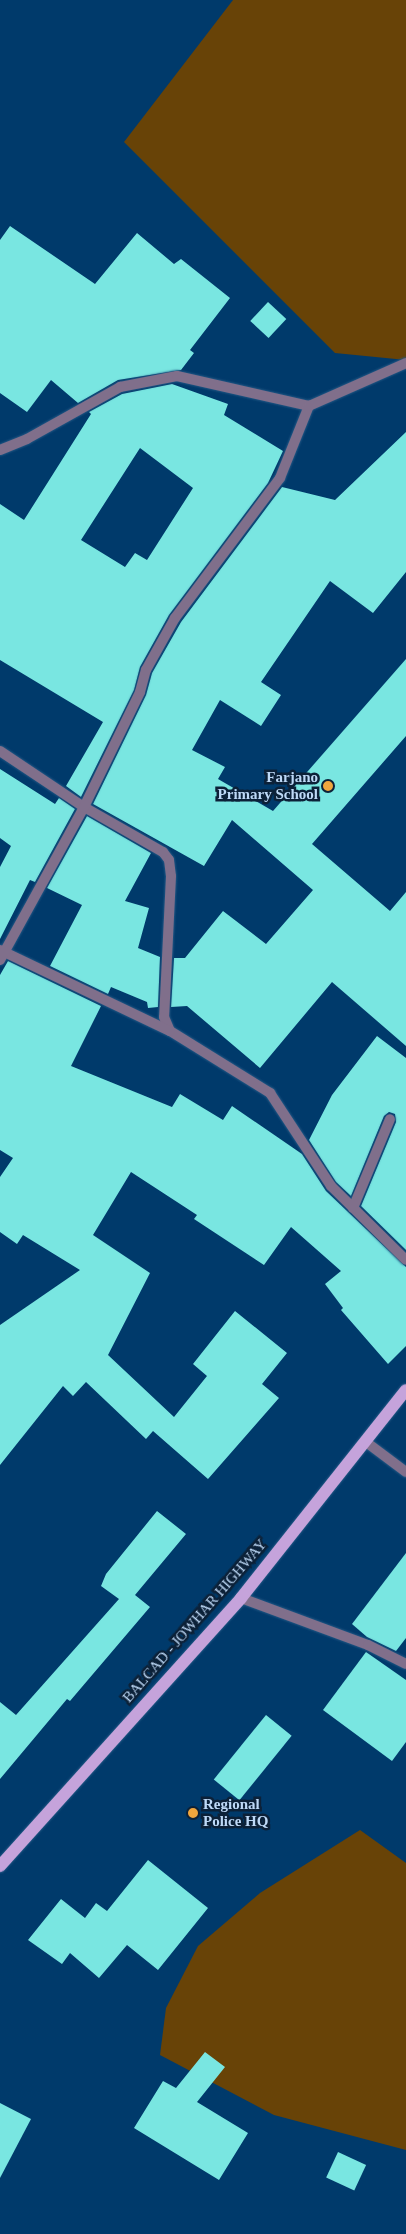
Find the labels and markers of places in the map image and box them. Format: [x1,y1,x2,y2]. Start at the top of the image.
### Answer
place label: Farjano Primary School [218,768,318,803]
marker: Farjano Primary School [322,780,334,792]
place label: Regional Police HQ [203,1795,268,1830]
marker: Regional Police HQ [187,1807,199,1819]

